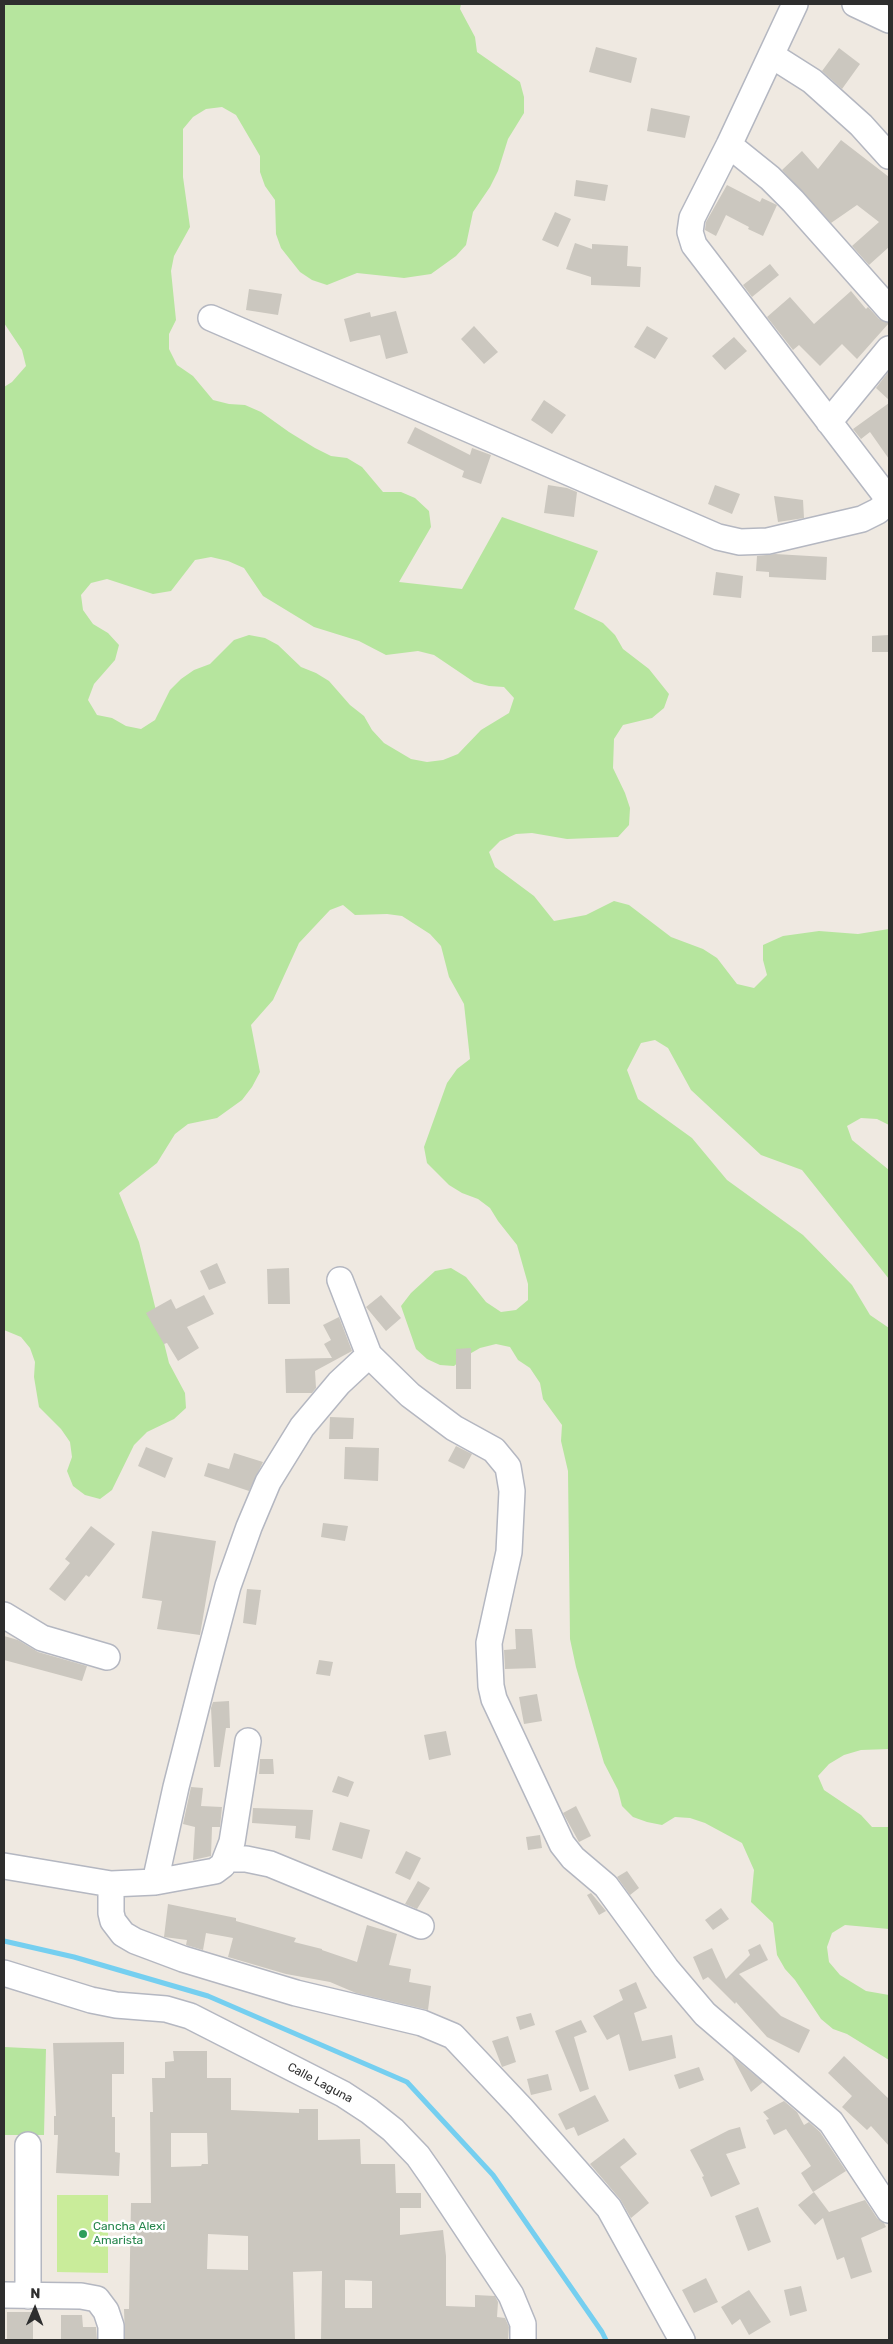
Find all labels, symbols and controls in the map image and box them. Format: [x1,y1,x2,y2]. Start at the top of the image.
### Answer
street label: Calle Laguna [285,2060,355,2106]
place label: Cancha Alexi Amarista [93,2220,165,2248]
marker: Cancha Alexi Amarista [77,2228,89,2240]
north arrow [10,2284,60,2334]
text: N [30,2285,40,2302]

